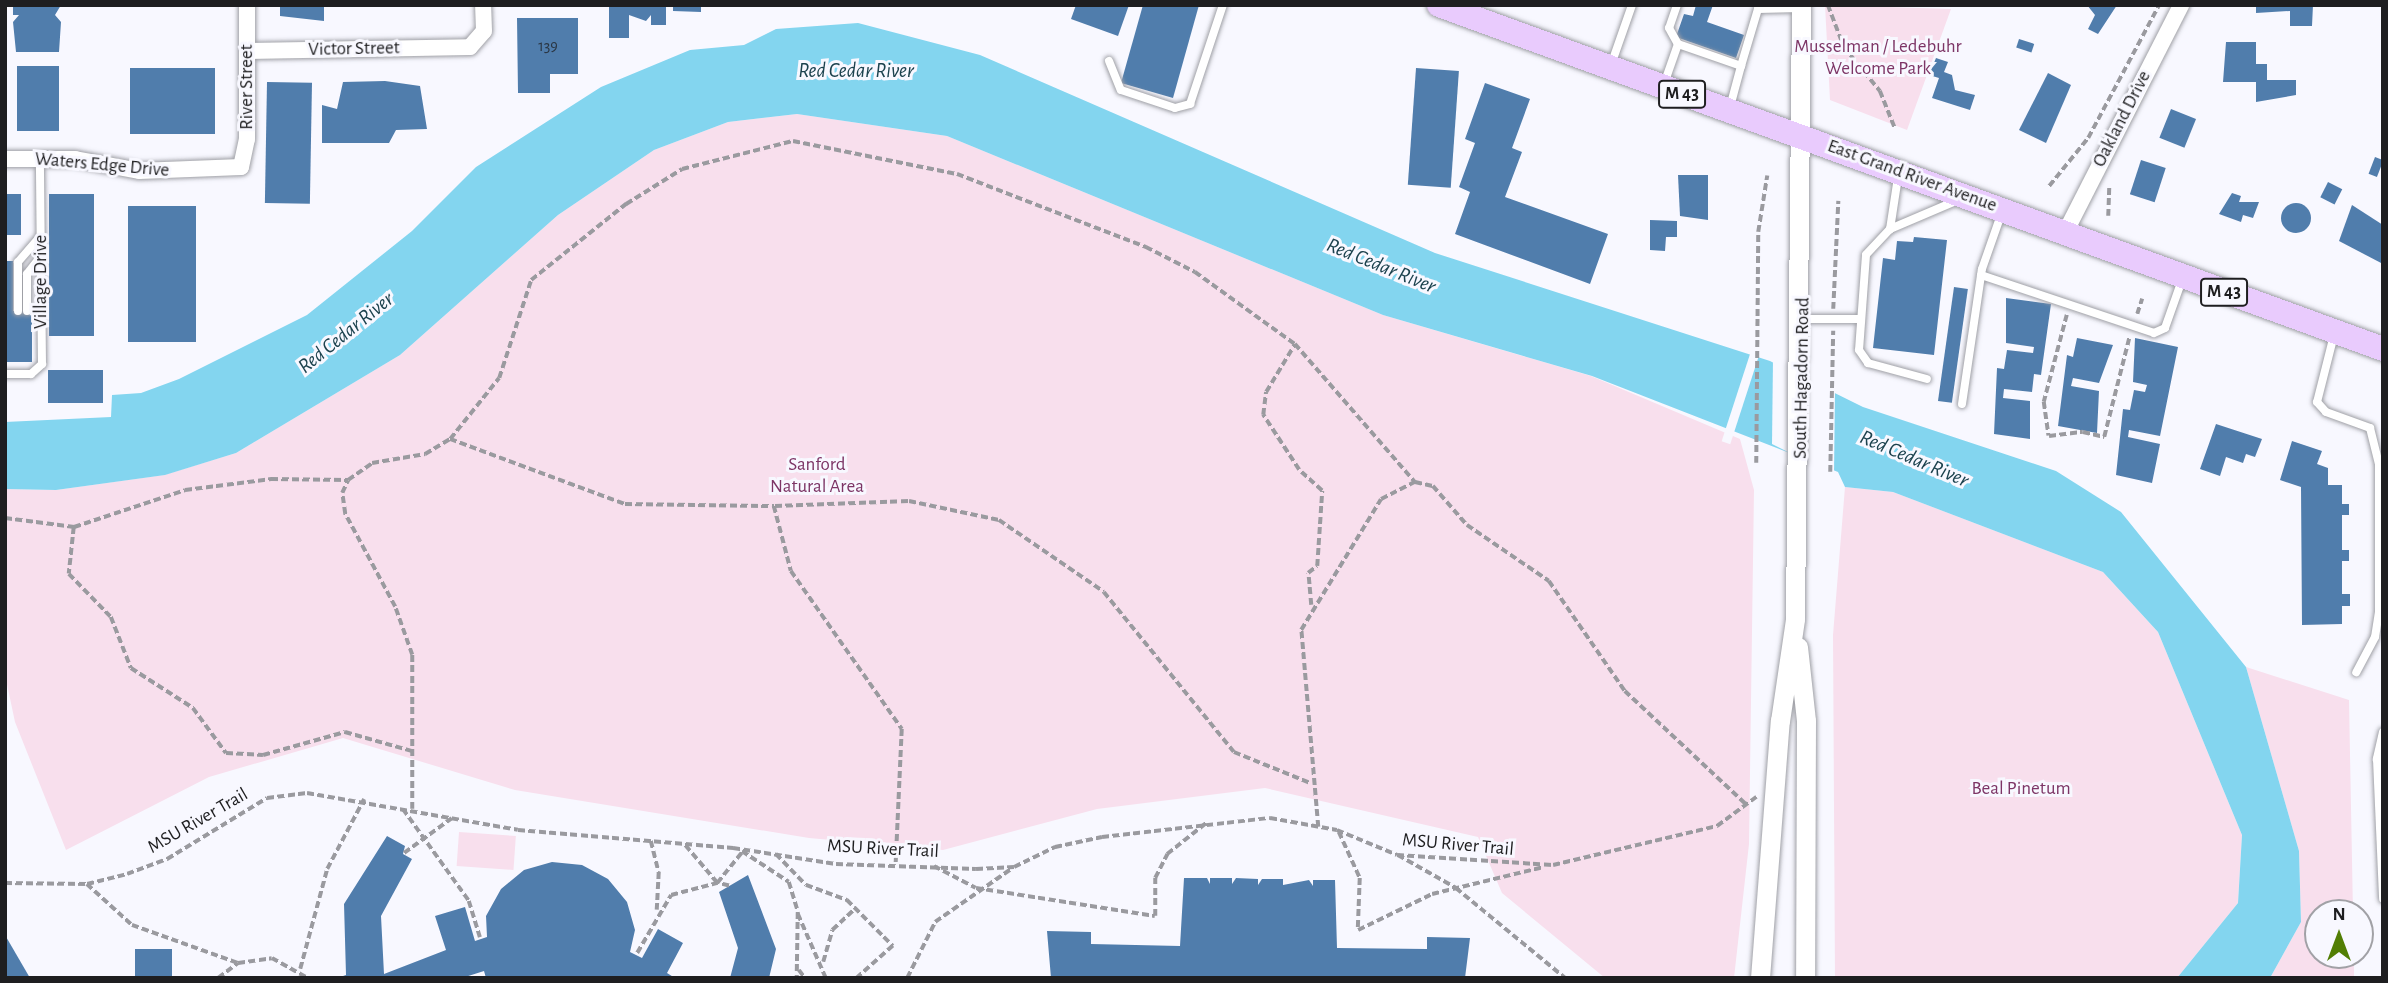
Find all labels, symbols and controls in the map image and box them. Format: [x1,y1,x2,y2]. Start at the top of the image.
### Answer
house number: 139 [538,36,558,56]
park label: Musselman / Ledebuhr Welcome Park [1794,36,1962,80]
street label: Victor Street [308,37,400,61]
street label: River Street [236,44,258,130]
water label: Red Cedar River [798,58,914,84]
street label: Oakland Drive [2088,67,2156,171]
road number: M 43 [1658,80,1706,108]
street label: East Grand River Avenue [1824,135,2000,217]
street label: Waters Edge Drive [34,148,170,182]
water label: Red Cedar River [1323,233,1439,299]
street label: Village Drive [30,235,52,329]
road number: M 43 [2200,278,2248,306]
water label: Red Cedar River [293,287,399,379]
street label: South Hagadorn Road [1789,297,1815,459]
water label: Red Cedar River [1856,425,1972,493]
park label: Sanford Natural Area [770,454,864,498]
park label: Beal Pinetum [1971,778,2071,800]
street label: MSU River Trail [144,783,252,859]
street label: MSU River Trail [1401,829,1515,861]
street label: MSU River Trail [826,835,940,863]
north arrow [2304,899,2374,969]
text: N [2332,905,2346,924]

